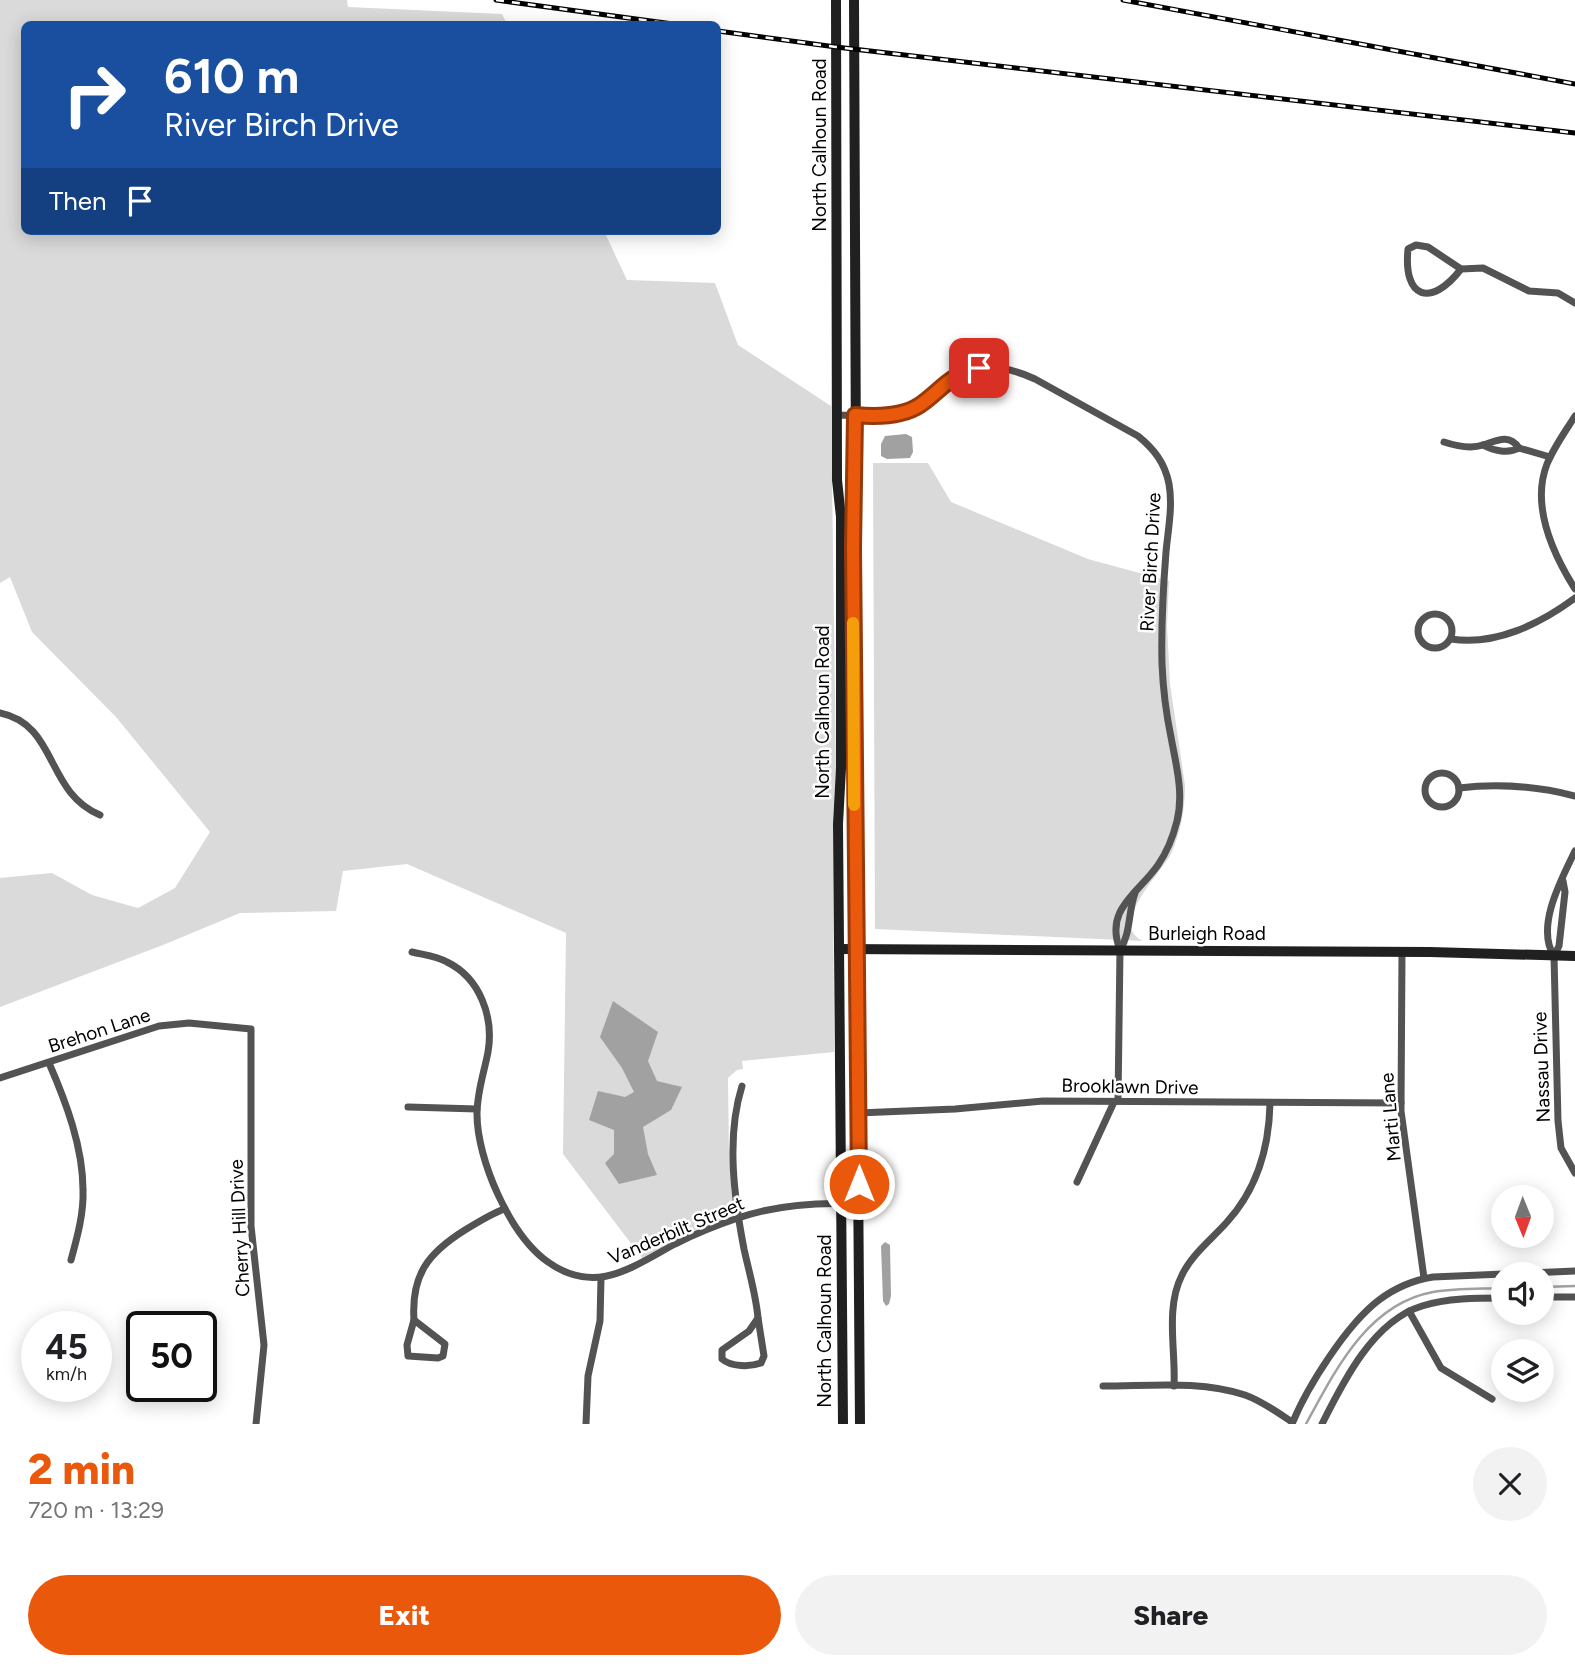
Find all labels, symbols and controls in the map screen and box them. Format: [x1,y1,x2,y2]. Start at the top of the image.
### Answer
text: 610 m [164,46,299,105]
icon: right [49,49,140,140]
street label: North Calhoun Road [808,58,831,232]
text: River Birch Drive [164,106,399,144]
icon: arrive [121,182,159,220]
text: Then [49,185,107,217]
pin [949,338,1009,398]
icon: arrive [960,349,998,387]
street label: River Birch Drive [1135,492,1166,632]
street label: North Calhoun Road [811,625,834,799]
street label: Burleigh Road [1148,922,1266,945]
street label: Brehon Lane [45,1003,153,1058]
street label: Nassau Drive [1528,1011,1555,1123]
street label: Marti Lane [1375,1072,1406,1162]
street label: Brooklawn Drive [1061,1074,1199,1099]
position arrow [822,1147,896,1221]
street label: Cherry Hill Drive [224,1159,255,1297]
north arrow [1491,1185,1554,1248]
map controls [1491,1185,1554,1402]
street label: Vanderbilt Street [605,1191,748,1269]
street label: North Calhoun Road [813,1234,836,1408]
button: sound [1491,1262,1554,1325]
speed limit sign: 50 [126,1311,217,1402]
text: 45 [45,1326,88,1368]
button: layers [1491,1339,1554,1402]
text: km/h [46,1363,87,1385]
text: 2 min [28,1444,135,1495]
button: close [1473,1447,1547,1521]
text: 720 m · 13:29 [28,1496,164,1524]
button: Exit [28,1575,781,1655]
button: Share [795,1575,1547,1655]

